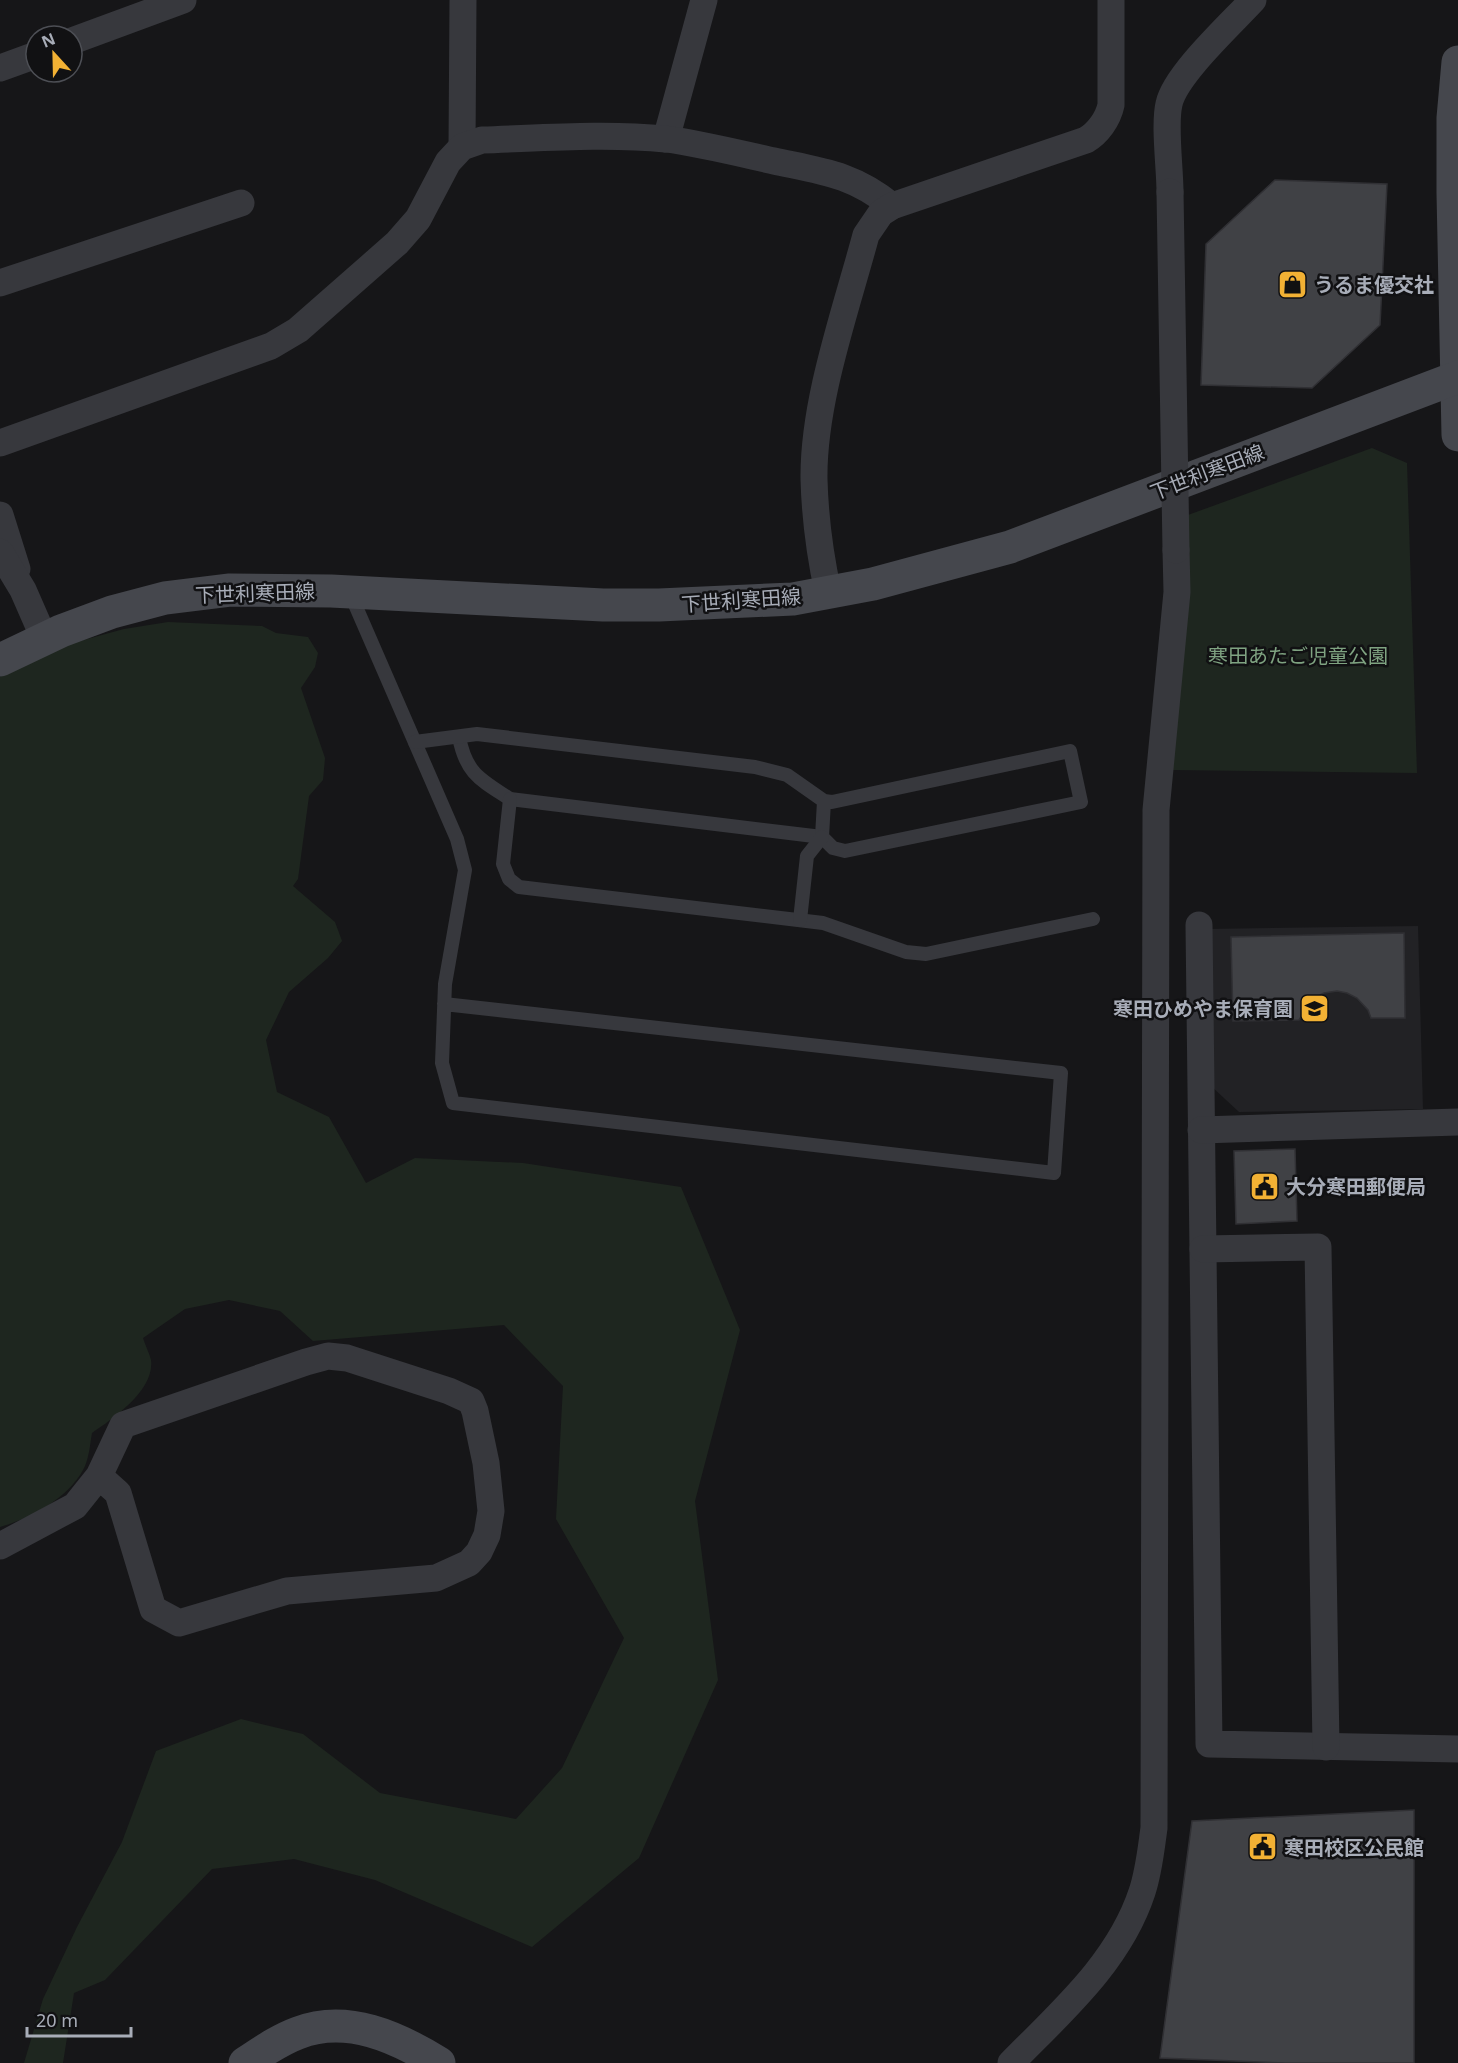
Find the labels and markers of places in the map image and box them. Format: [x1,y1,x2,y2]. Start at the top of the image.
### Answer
shop icon: うるま優交社 [1277,268,1309,300]
place label: うるま優交社 [1314,271,1434,298]
school or university icon: 寒田ひめやま保育園 [1298,992,1330,1024]
place label: 寒田ひめやま保育園 [1113,995,1293,1022]
public building icon: 大分寒田郵便局 [1249,1170,1281,1202]
place label: 大分寒田郵便局 [1286,1173,1426,1200]
public building icon: 寒田校区公民館 [1247,1831,1279,1863]
place label: 寒田校区公民館 [1284,1834,1424,1861]

